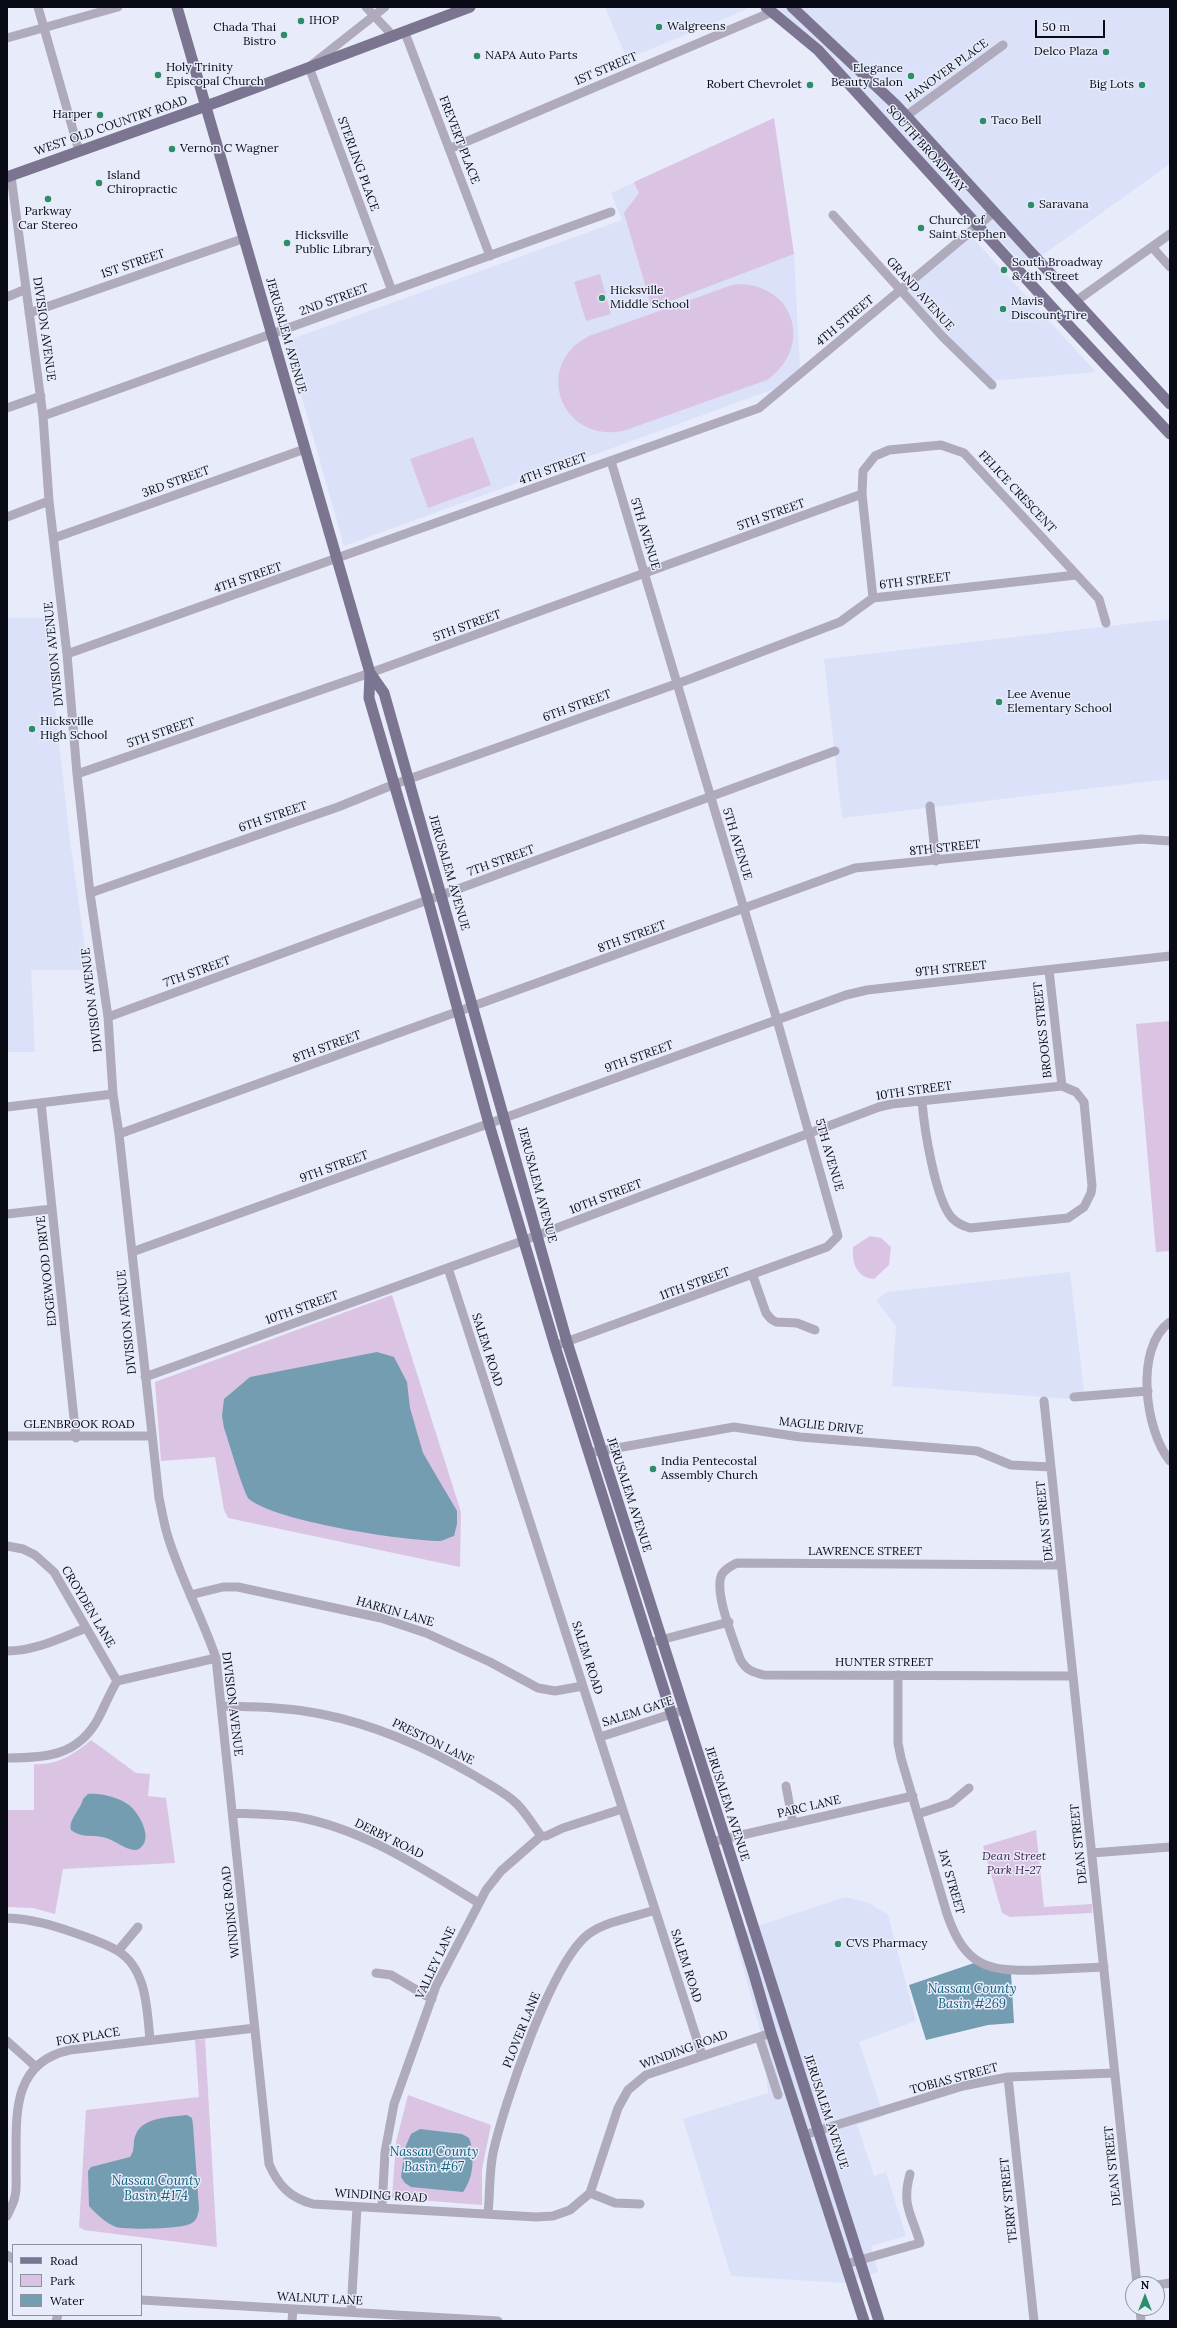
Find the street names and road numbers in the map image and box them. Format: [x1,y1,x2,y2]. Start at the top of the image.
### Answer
street label: HANOVER PLACE [903,36,991,106]
street label: 1ST STREET [573,49,639,89]
street label: WEST OLD COUNTRY ROAD [33,93,189,159]
street label: FREVERT PLACE [436,94,482,186]
street label: SOUTH BROADWAY [883,103,969,195]
street label: STERLING PLACE [334,115,382,213]
street label: 1ST STREET [99,246,167,282]
street label: GRAND AVENUE [883,254,957,334]
street label: DIVISION AVENUE [30,276,58,382]
street label: JERUSALEM AVENUE [263,277,309,395]
street label: 2ND STREET [298,281,370,319]
street label: 4TH STREET [813,293,877,349]
street label: FELICE CRESCENT [975,448,1059,536]
street label: 4TH STREET [517,450,589,488]
street label: 3RD STREET [140,463,212,501]
street label: 5TH AVENUE [627,496,663,572]
street label: 5TH STREET [735,496,807,534]
street label: 4TH STREET [212,560,284,596]
street label: 6TH STREET [879,569,951,593]
street label: DIVISION AVENUE [41,601,67,707]
street label: 5TH STREET [431,607,503,645]
street label: 6TH STREET [541,687,613,725]
street label: 5TH STREET [125,715,197,751]
street label: 6TH STREET [237,799,309,835]
street label: 5TH AVENUE [719,806,755,882]
street label: JERUSALEM AVENUE [426,814,472,932]
street label: 8TH STREET [909,837,981,859]
street label: 7TH STREET [465,842,537,880]
street label: 8TH STREET [596,918,668,956]
street label: DIVISION AVENUE [78,947,106,1053]
street label: 7TH STREET [161,953,233,991]
street label: 9TH STREET [915,958,987,980]
street label: BROOKS STREET [1031,981,1055,1079]
street label: 8TH STREET [291,1028,363,1066]
street label: 9TH STREET [603,1038,675,1076]
street label: 10TH STREET [875,1079,953,1103]
street label: 5TH AVENUE [812,1117,846,1193]
street label: JERUSALEM AVENUE [515,1126,559,1244]
street label: 9TH STREET [298,1148,370,1186]
street label: 10TH STREET [568,1177,644,1217]
street label: EDGEWOOD DRIVE [34,1215,60,1327]
street label: 11TH STREET [658,1265,732,1303]
street label: DIVISION AVENUE [114,1269,140,1375]
street label: 10TH STREET [264,1288,340,1328]
street label: SALEM ROAD [468,1312,506,1388]
street label: MAGLIE DRIVE [778,1414,864,1438]
street label: GLENBROOK ROAD [23,1418,135,1432]
street label: JERUSALEM AVENUE [604,1436,654,1554]
street label: DEAN STREET [1034,1480,1056,1562]
street label: LAWRENCE STREET [808,1545,922,1559]
street label: CROYDEN LANE [58,1564,118,1650]
street label: HARKIN LANE [354,1594,436,1630]
street label: SALEM ROAD [568,1620,606,1696]
street label: DIVISION AVENUE [218,1651,246,1757]
street label: HUNTER STREET [835,1656,933,1670]
street label: SALEM GATE [600,1694,676,1730]
street label: PRESTON LANE [390,1716,476,1768]
street label: JERUSALEM AVENUE [702,1745,752,1863]
street label: PARC LANE [776,1793,842,1821]
street label: DEAN STREET [1068,1803,1090,1885]
street label: DERBY ROAD [352,1816,426,1862]
street label: JAY STREET [935,1848,967,1916]
street label: WINDING ROAD [219,1865,243,1959]
street label: VALLEY LANE [413,1925,459,2001]
street label: SALEM ROAD [667,1928,705,2004]
street label: PLOVER LANE [500,1990,544,2070]
street label: FOX PLACE [55,2025,121,2049]
street label: WINDING ROAD [638,2027,730,2073]
street label: JERUSALEM AVENUE [801,2053,851,2171]
street label: TOBIAS STREET [908,2060,1000,2098]
street label: DEAN STREET [1102,2125,1124,2207]
street label: TERRY STREET [997,2157,1021,2243]
street label: WINDING ROAD [334,2186,428,2206]
street label: WALNUT LANE [277,2290,363,2308]

